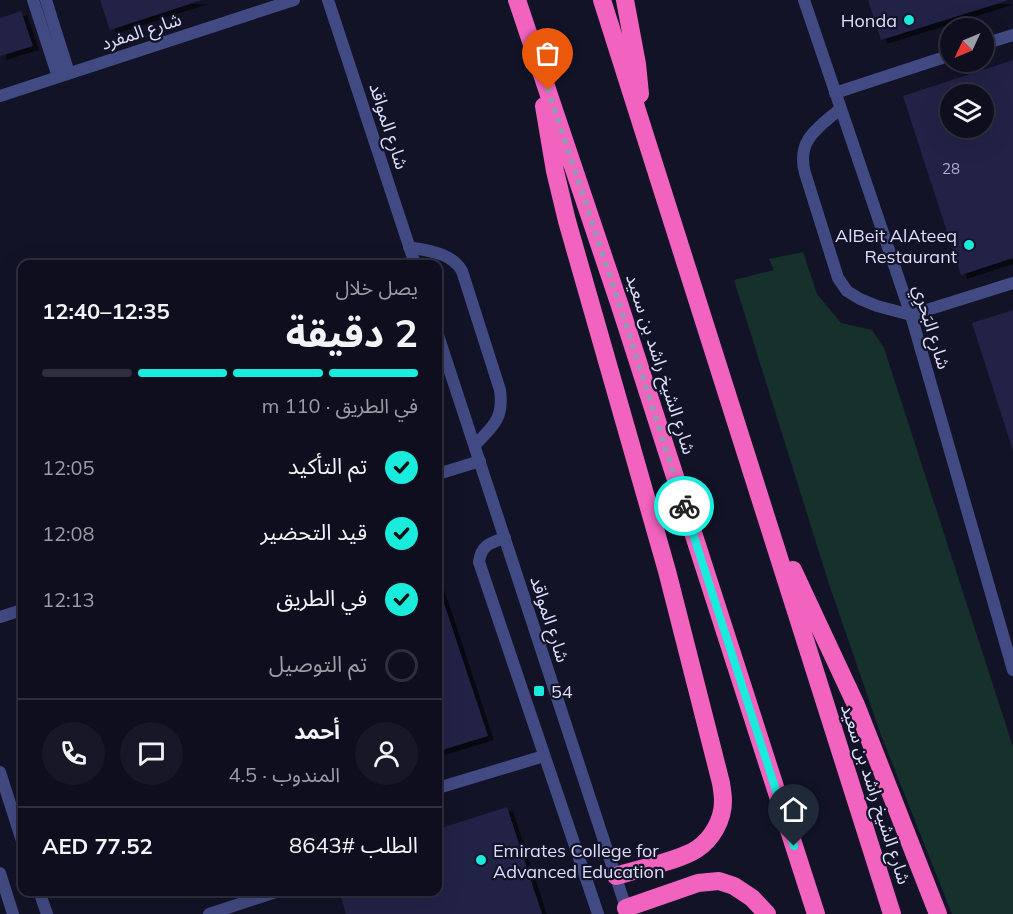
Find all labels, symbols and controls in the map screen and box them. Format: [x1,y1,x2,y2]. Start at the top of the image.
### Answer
street label: شارع المفرد [98,7,185,58]
place label: Honda [841,9,897,32]
marker: Honda [902,13,916,27]
north arrow [940,18,994,72]
map controls [940,18,994,138]
pin [522,28,573,90]
icon: bag [531,37,564,70]
street label: شارع المواقد [361,80,414,173]
button: layers [940,84,994,138]
house number: 28 [942,159,960,178]
place label: AlBeit AlAteeq Restaurant [835,224,957,268]
marker: AlBeit AlAteeq Restaurant [962,238,976,252]
street label: شارع الشيخ راشد بن سعيد [618,271,701,458]
text: يصل خلال [336,275,418,300]
street label: شارع البَحرِي [905,282,956,373]
text: 12:35–12:40 [42,297,170,325]
text: 2 دقيقة [286,308,418,357]
text: في الطريق · 110 m [262,393,418,418]
icon: check [385,451,418,484]
text: تم التأكيد [288,452,367,480]
text: 12:05 [42,455,95,480]
courier [654,476,714,536]
icon: bike [668,490,701,523]
icon: check [385,517,418,550]
text: قيد التحضير [261,518,367,546]
text: 12:08 [42,521,95,546]
street label: شارع المواقد [522,573,575,666]
icon: check [385,583,418,616]
text: في الطريق [276,584,367,612]
text: 12:13 [42,587,95,612]
text: تم التوصيل [269,650,367,678]
place label: 54 [551,680,573,703]
marker: 54 [532,684,546,698]
street label: شارع الشيخ راشد بن سعيد [833,701,916,888]
text: أحمد [294,717,340,745]
button: phone [42,722,105,785]
button: chat [120,722,183,785]
button: person [355,722,418,785]
text: المندوب · 4.5 [229,762,340,787]
pin [768,784,819,846]
icon: home [777,793,810,826]
text: الطلب #8643 [289,831,418,859]
text: AED 77.52 [42,832,153,860]
place label: Emirates College for Advanced Education [493,839,664,883]
marker: Emirates College for Advanced Education [474,853,488,867]

